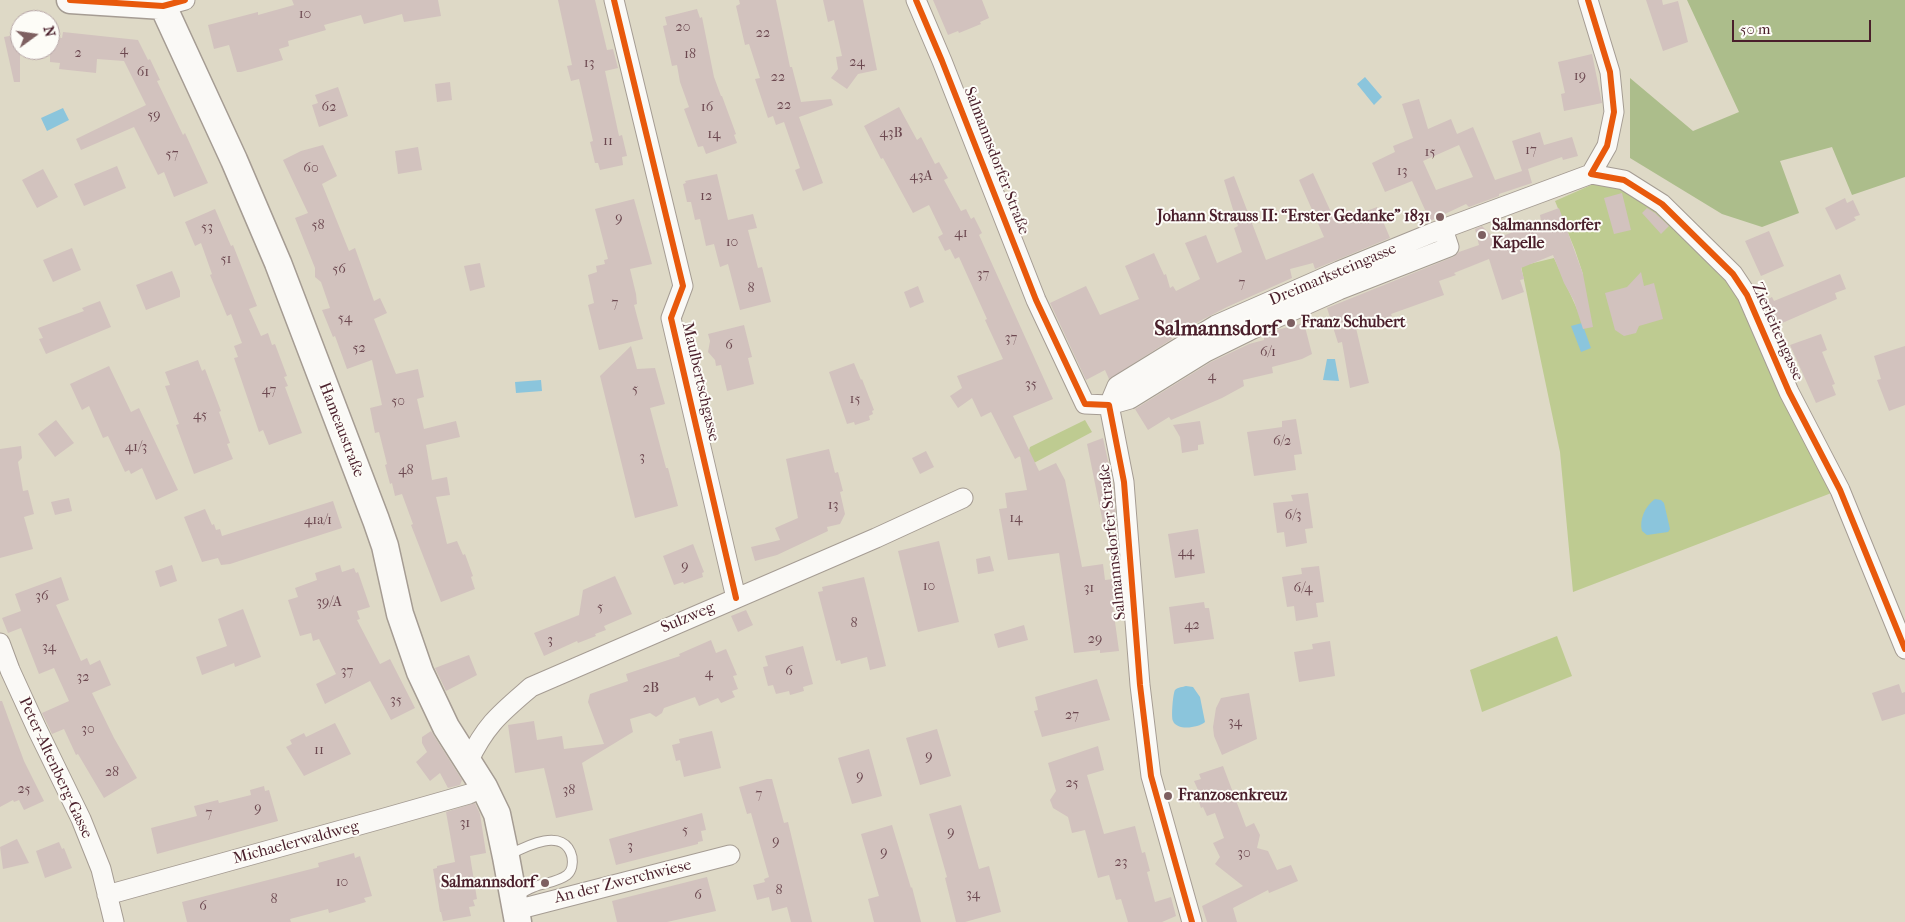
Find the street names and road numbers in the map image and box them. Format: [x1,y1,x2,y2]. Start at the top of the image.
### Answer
street label: Salmannsdorfer Straße [959,84,1033,238]
street label: Dreimarksteingasse [1267,240,1399,310]
street label: Zierleitengasse [1747,280,1807,384]
street label: Maulbertschgasse [677,320,723,444]
street label: Hameaustraße [314,380,368,480]
street label: Salmannsdorfer Straße [1095,463,1131,621]
street label: Sulzweg [658,598,718,638]
street label: Peter-Altenberg-Gasse [14,694,96,842]
street label: Michaelerwaldweg [231,817,361,869]
street label: An der Zwerchwiese [552,856,694,908]

